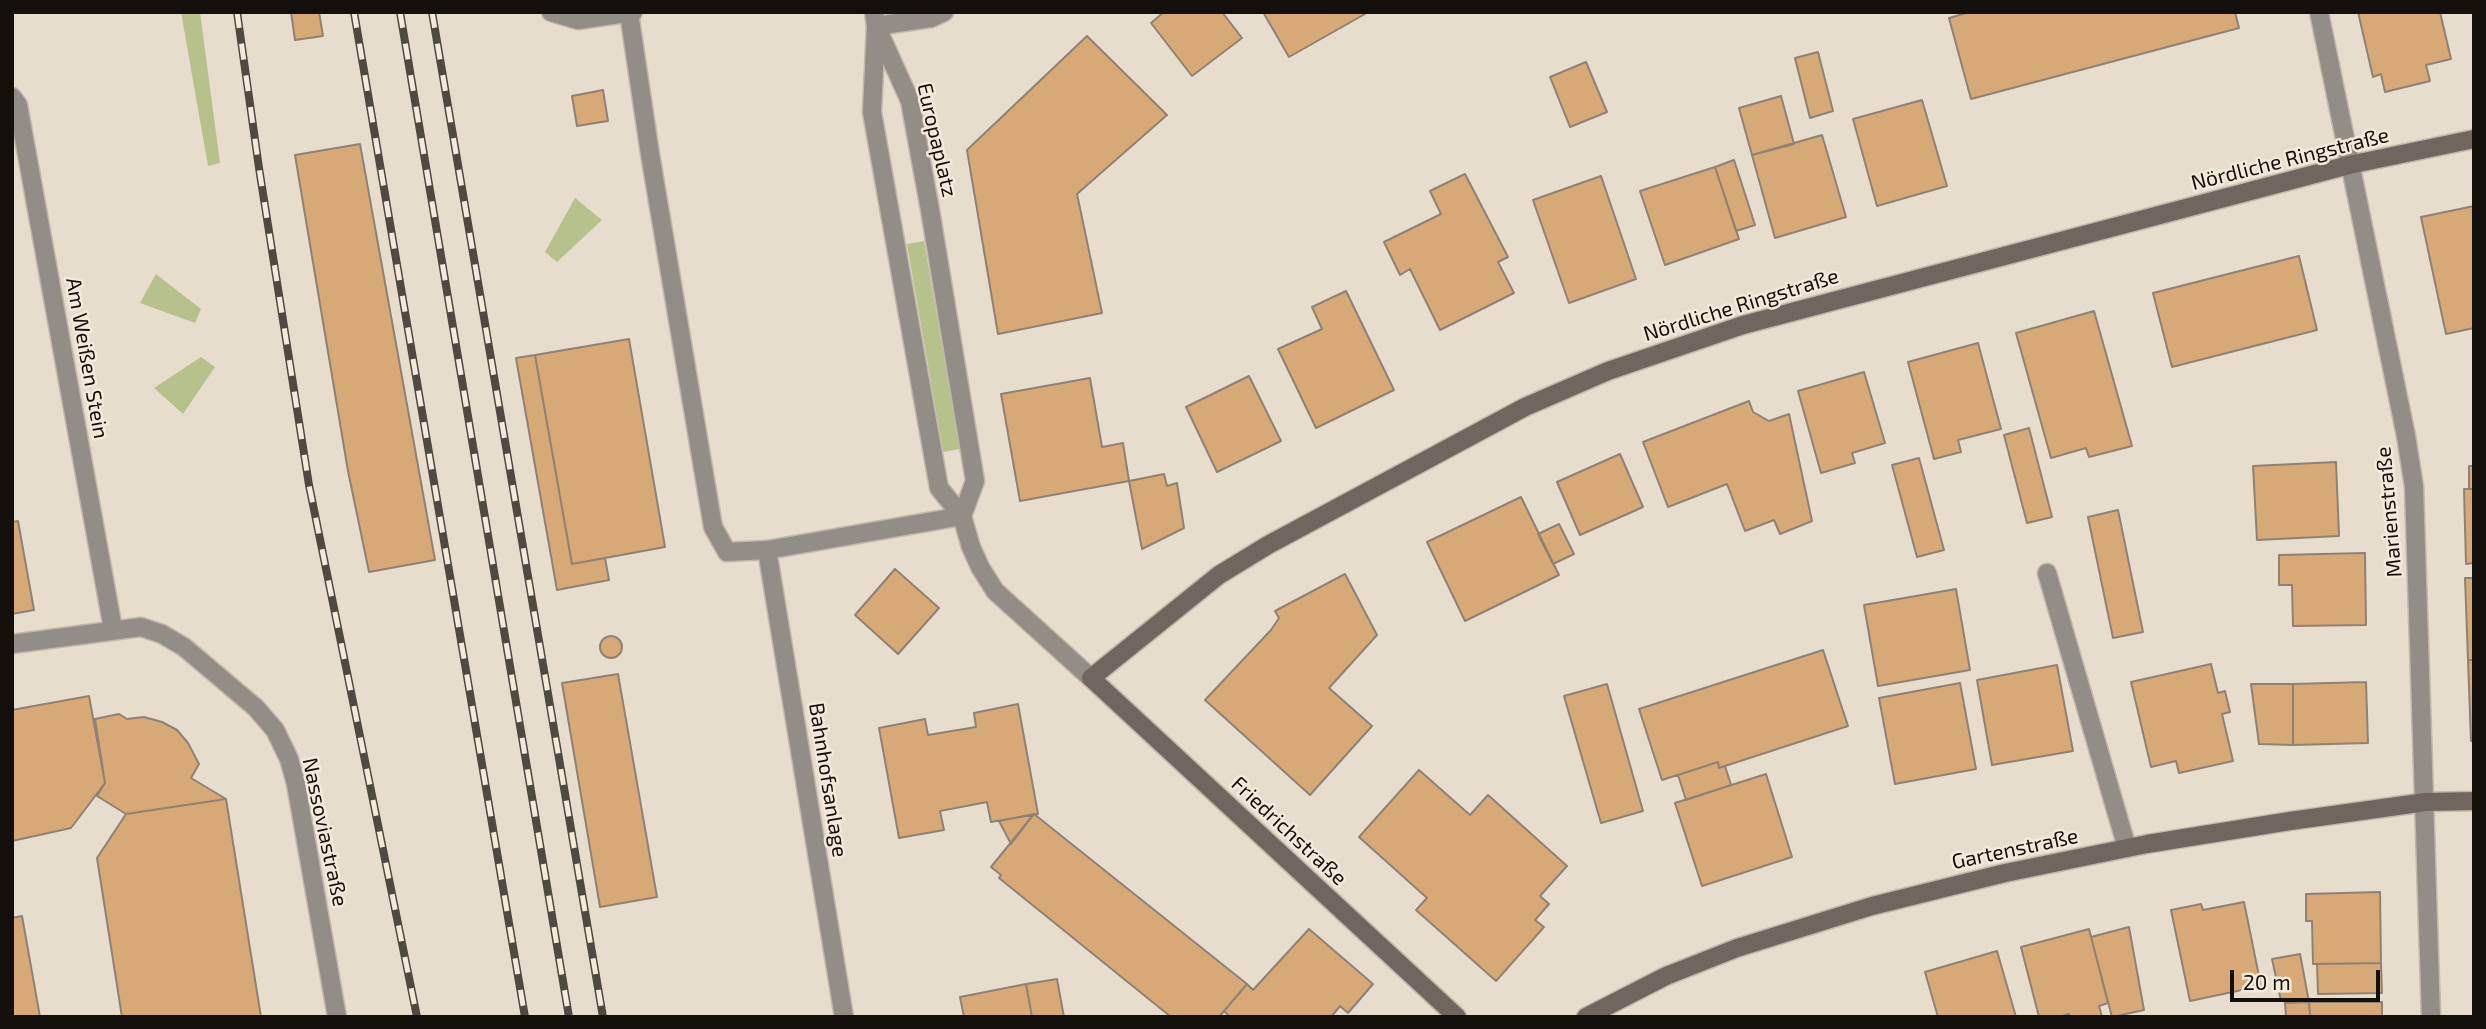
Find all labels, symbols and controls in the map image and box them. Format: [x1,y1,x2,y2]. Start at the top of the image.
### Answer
street label: Europaplatz [912,81,962,199]
street label: Nördliche Ringstraße [2188,122,2392,196]
street label: Nördliche Ringstraße [1640,263,1842,347]
street label: Am Weißen Stein [60,276,114,440]
street label: Marienstraße [2371,446,2407,578]
street label: Bahnhofsanlage [803,701,853,859]
street label: Nassoviastraße [297,755,353,909]
street label: Friedrichstraße [1226,771,1352,891]
street label: Gartenstraße [1949,823,2081,875]
scale bar [2234,956,2384,1000]
text: 20 m [2243,969,2291,994]

